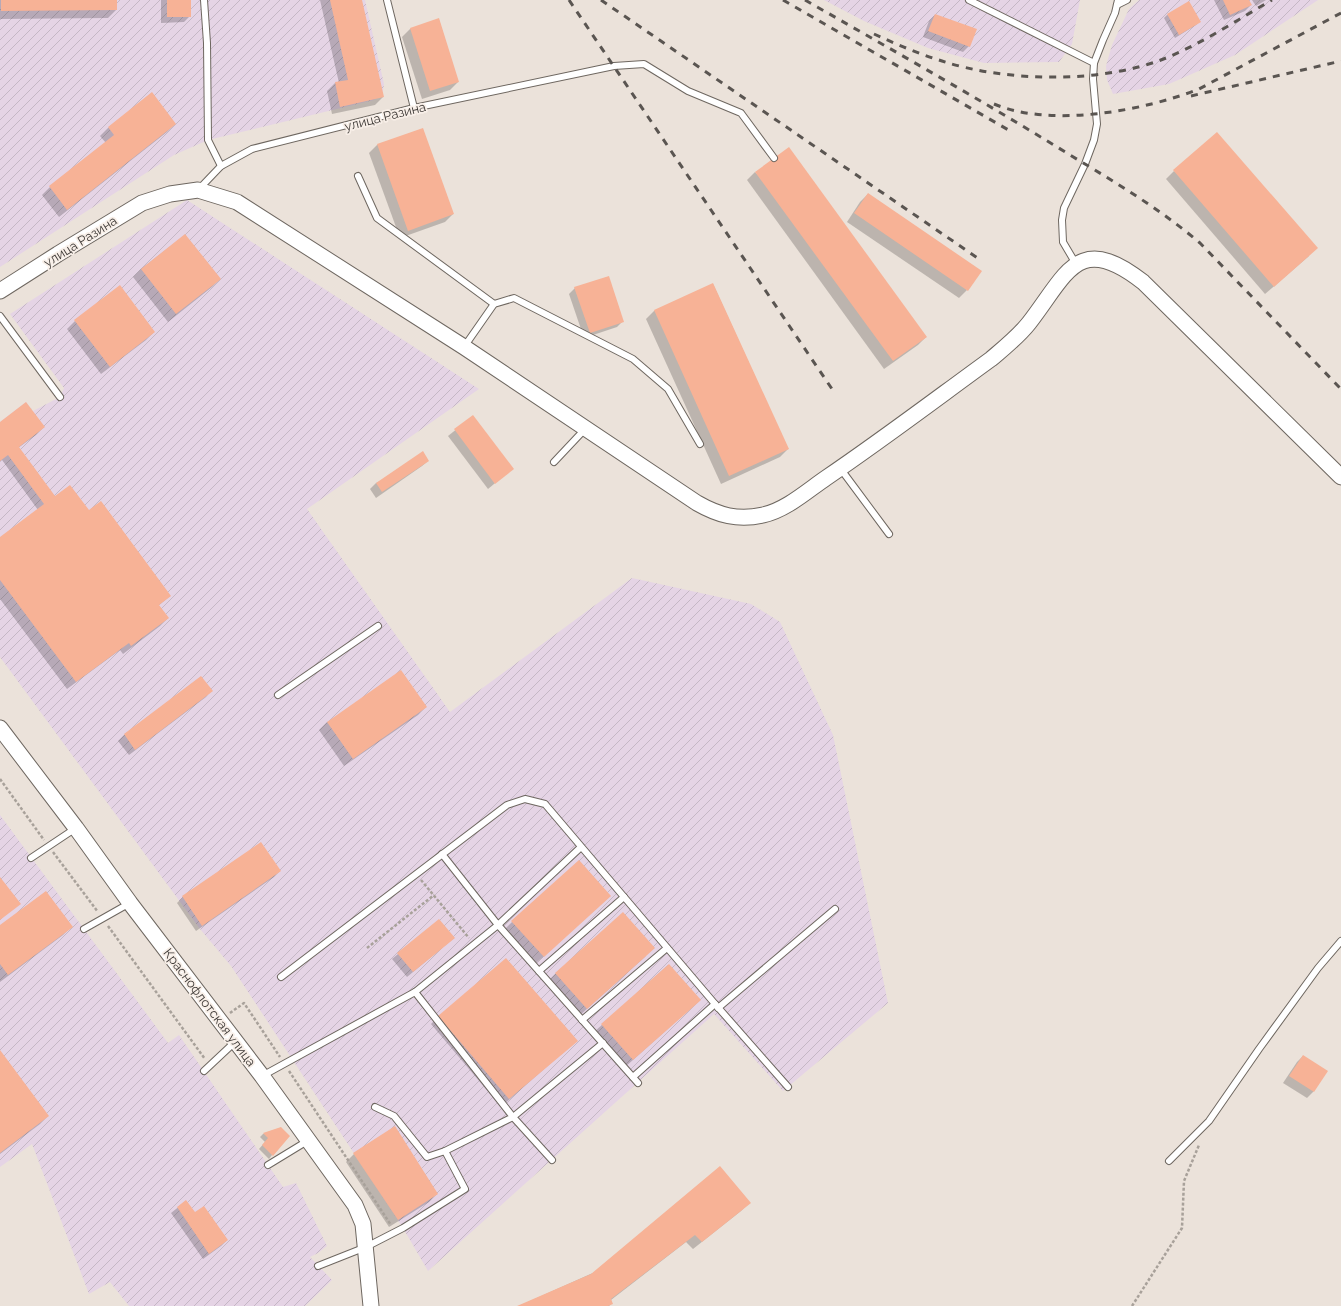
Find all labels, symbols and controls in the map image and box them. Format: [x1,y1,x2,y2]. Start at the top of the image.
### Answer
street label: улица Разина [343,99,427,134]
street label: улица Разина [41,213,120,270]
street label: Краснофлотская улица [160,945,259,1069]

